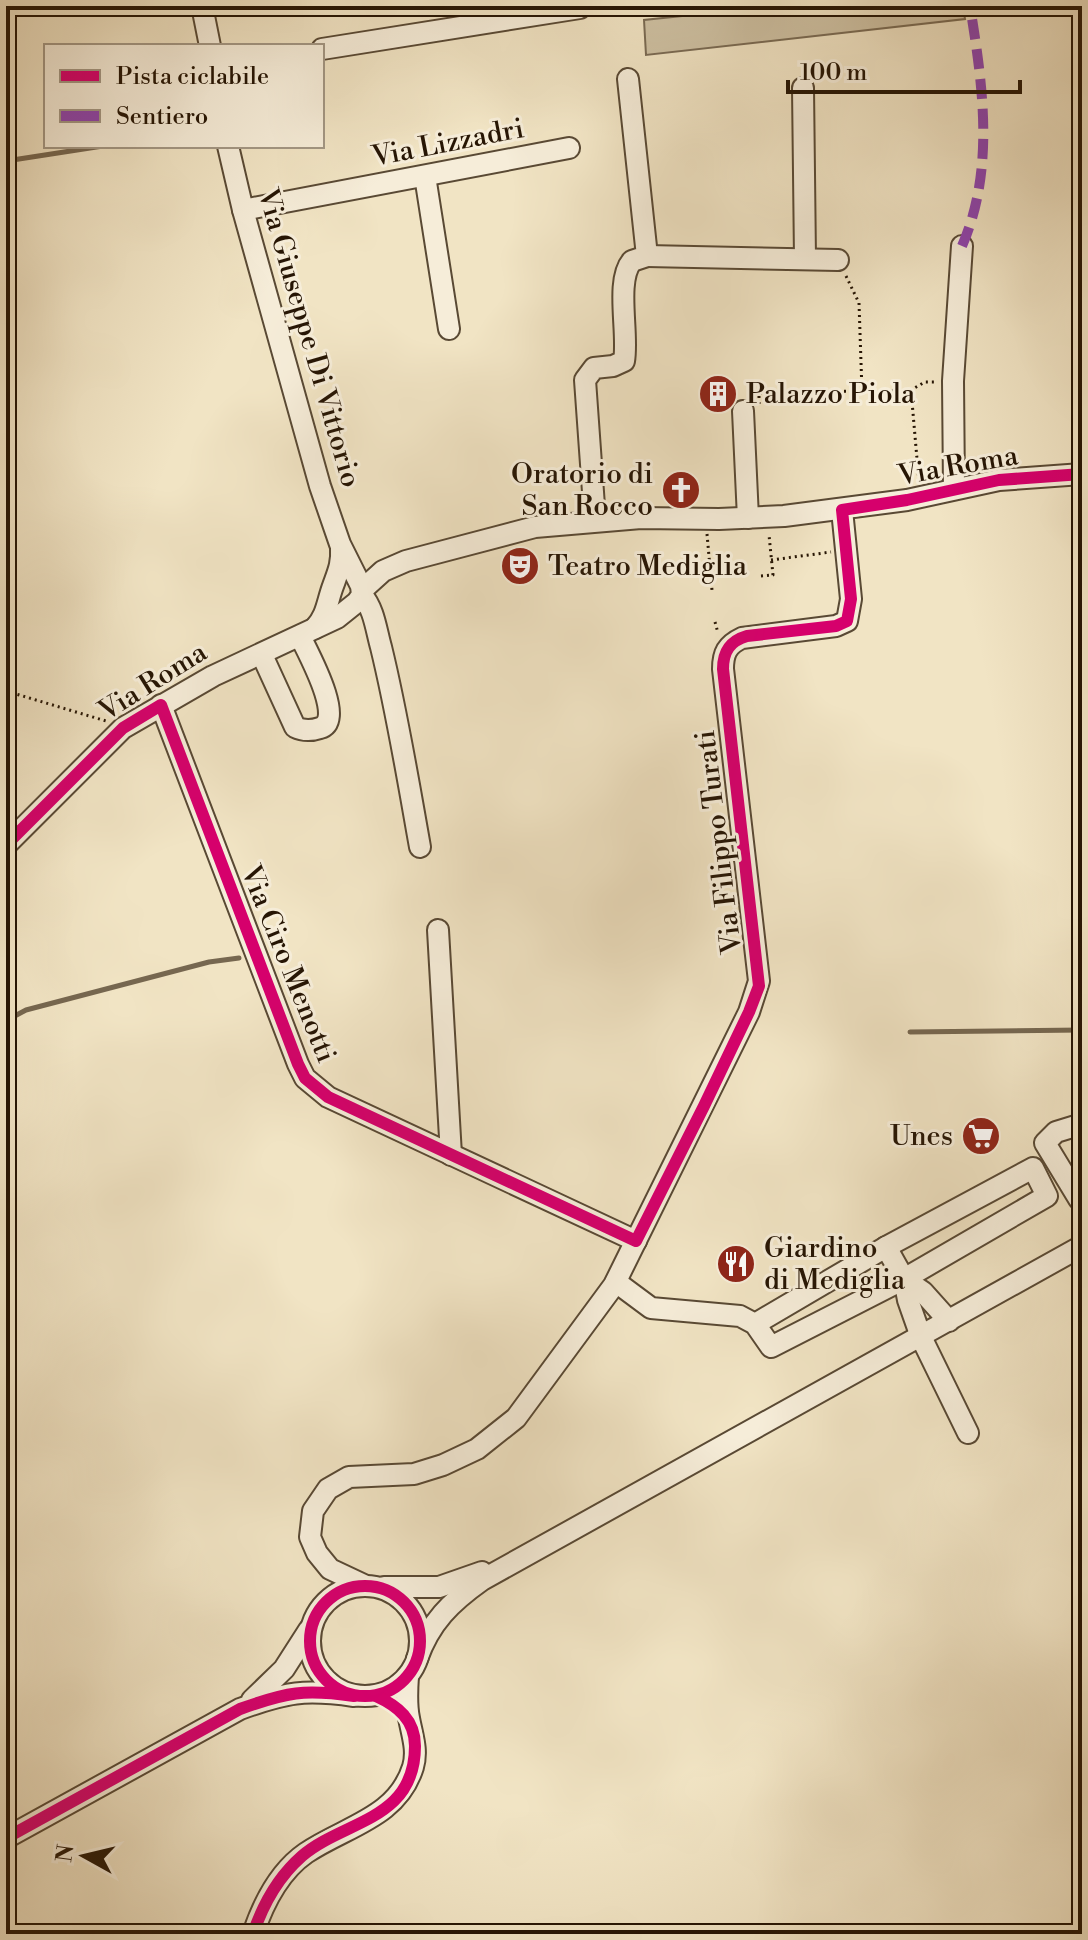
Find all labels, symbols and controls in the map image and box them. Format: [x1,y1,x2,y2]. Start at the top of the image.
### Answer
legend [44,44,324,148]
scale bar [788,44,1020,94]
text: 100 m [800,58,867,88]
text: Pista ciclabile [116,62,269,92]
text: Sentiero [116,102,208,132]
street label: Via Lizzadri [368,111,527,175]
street label: Via Giuseppe Di Vittorio [249,184,368,491]
building icon: Palazzo Piola [697,373,739,415]
place label: Palazzo Piola [746,377,916,412]
street label: Via Roma [894,438,1022,494]
place label: Oratorio di San Rocco [511,457,653,524]
church icon: Oratorio di San Rocco [660,469,702,511]
theatre icon: Teatro Mediglia [499,545,541,587]
place label: Teatro Mediglia [548,549,748,584]
street label: Via Roma [91,635,214,729]
street label: Via Filippo Turati [688,728,750,957]
street label: Via Ciro Menotti [232,859,343,1068]
supermarket icon: Unes [960,1115,1002,1157]
place label: Unes [890,1119,953,1154]
place label: Giardino di Mediglia [764,1231,906,1298]
restaurant icon: Giardino di Mediglia [715,1243,757,1285]
north arrow [44,1816,124,1896]
text: N [51,1842,80,1864]

